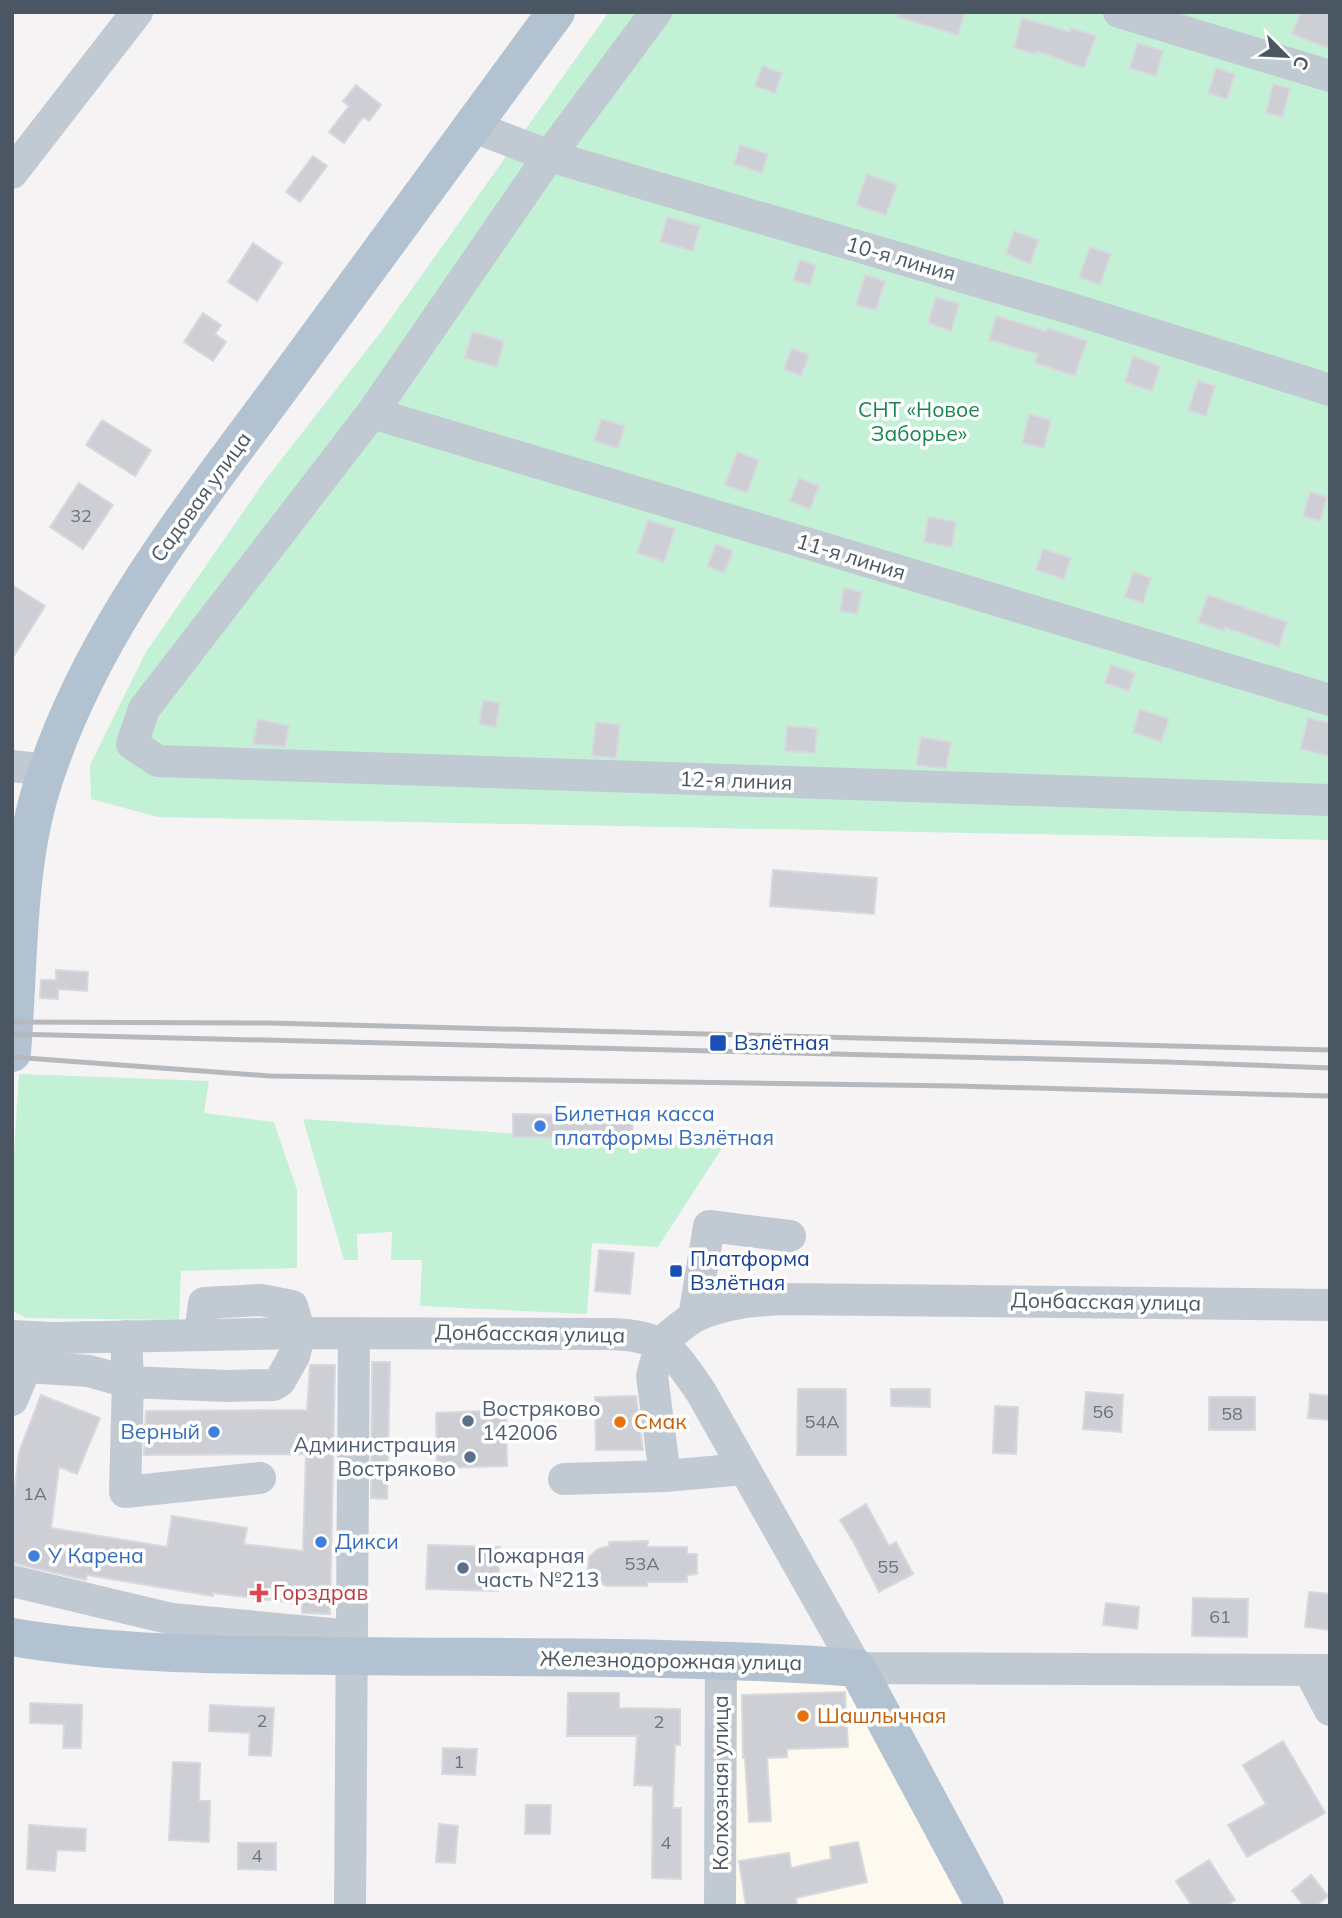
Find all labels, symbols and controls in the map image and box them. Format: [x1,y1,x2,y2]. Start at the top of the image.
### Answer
north arrow [1251,21,1321,91]
text: С [1288,52,1315,74]
street label: 10-я линия [844,230,959,286]
park label: СНТ «Новое Заборье» [858,396,980,446]
street label: Садовая улица [144,426,256,567]
house number: 32 [70,504,92,527]
street label: 11-я линия [794,527,909,585]
street label: 12-я линия [679,765,793,795]
place label: Взлётная [734,1029,829,1055]
marker: Взлётная [708,1033,728,1053]
place label: Билетная касса платформы Взлётная [554,1100,774,1150]
marker: Билетная касса платформы Взлётная [532,1118,548,1134]
place label: Платформа Взлётная [690,1245,810,1295]
marker: Платформа Взлётная [668,1263,684,1279]
street label: Донбасская улица [1011,1286,1201,1316]
street label: Донбасская улица [435,1318,625,1348]
place label: Востряково 142006 [482,1395,600,1445]
house number: 56 [1092,1400,1114,1423]
house number: 58 [1221,1402,1243,1425]
place label: Смак [634,1408,687,1434]
house number: 54А [805,1410,839,1433]
marker: Востряково 142006 [460,1413,476,1429]
marker: Смак [612,1414,628,1430]
place label: Верный [121,1418,200,1444]
marker: Верный [206,1424,222,1440]
place label: Администрация Востряково [293,1431,456,1481]
marker: Администрация Востряково [462,1449,478,1465]
house number: 1А [23,1482,47,1505]
place label: Дикси [335,1528,399,1554]
marker: Дикси [313,1534,329,1550]
place label: У Карена [47,1542,144,1568]
place label: Пожарная часть №213 [477,1542,599,1592]
marker: У Карена [26,1548,42,1564]
house number: 53А [625,1552,659,1575]
house number: 55 [877,1555,899,1578]
marker: Пожарная часть №213 [455,1560,471,1576]
place label: Горздрав [273,1579,368,1605]
marker: Горздрав [251,1585,267,1601]
house number: 61 [1209,1605,1231,1628]
street label: Железнодорожная улица [540,1645,802,1675]
street label: Колхозная улица [707,1695,733,1871]
place label: Шашлычная [817,1702,946,1728]
marker: Шашлычная [795,1708,811,1724]
house number: 2 [257,1709,267,1732]
house number: 2 [654,1710,664,1733]
house number: 1 [454,1750,464,1773]
house number: 4 [661,1831,672,1854]
house number: 4 [252,1844,263,1867]

